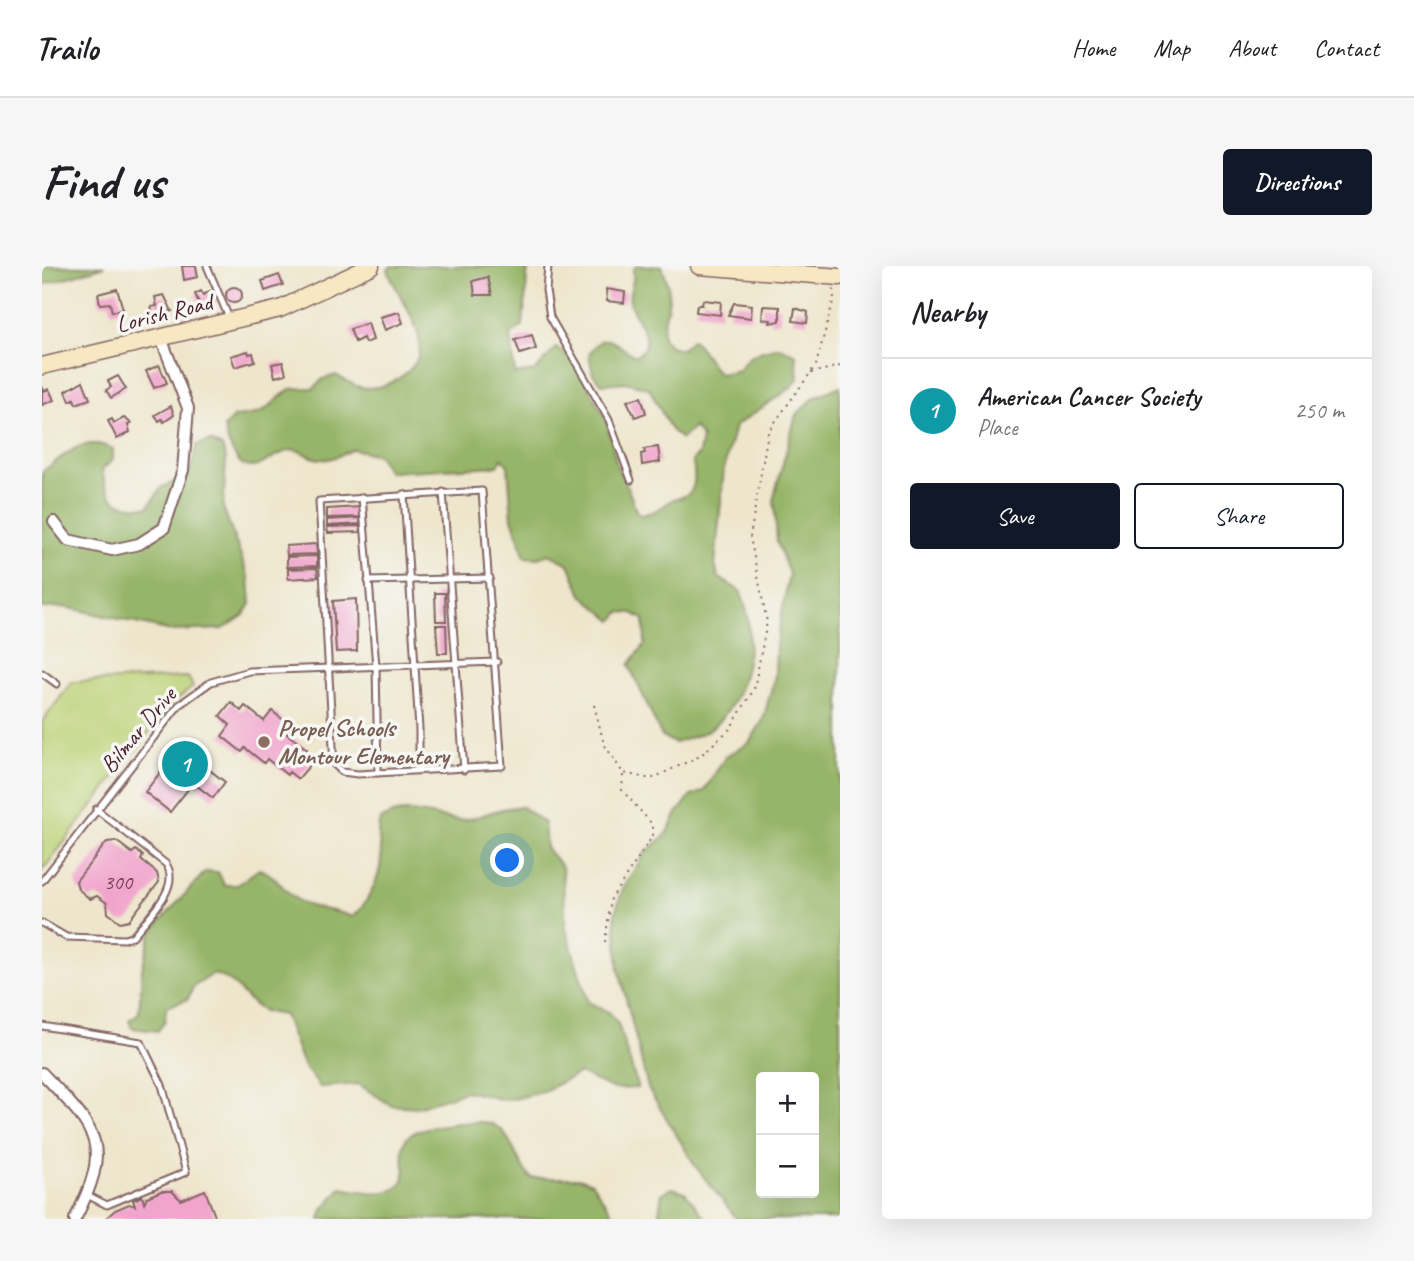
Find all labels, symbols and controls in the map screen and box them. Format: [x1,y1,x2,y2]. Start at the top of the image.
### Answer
text: Trailo [35,27,98,69]
text: Home [1072,33,1115,63]
text: Map [1153,33,1190,63]
text: About [1228,33,1276,63]
text: Contact [1314,33,1379,63]
button: Directions [1223,149,1372,215]
text: Find us [42,151,164,213]
street label: Lorish Road [113,286,219,339]
text: Nearby [910,293,986,331]
text: American Cancer Society [977,380,1200,413]
text: 1 [928,396,938,425]
text: 250 m [1295,396,1344,425]
text: Place [977,413,1017,442]
button: Save [910,483,1120,549]
button: Share [1134,483,1344,549]
street label: Bilmar Drive [93,679,184,779]
place label: Propel Schools Montour Elementary [278,713,452,771]
marker: Propel Schools Montour Elementary [256,734,272,750]
pin: 1 [162,738,208,790]
your location [490,843,524,877]
house number: 300 [104,869,134,895]
map controls [756,1072,819,1198]
button: + [756,1072,819,1135]
button: − [756,1135,819,1198]

